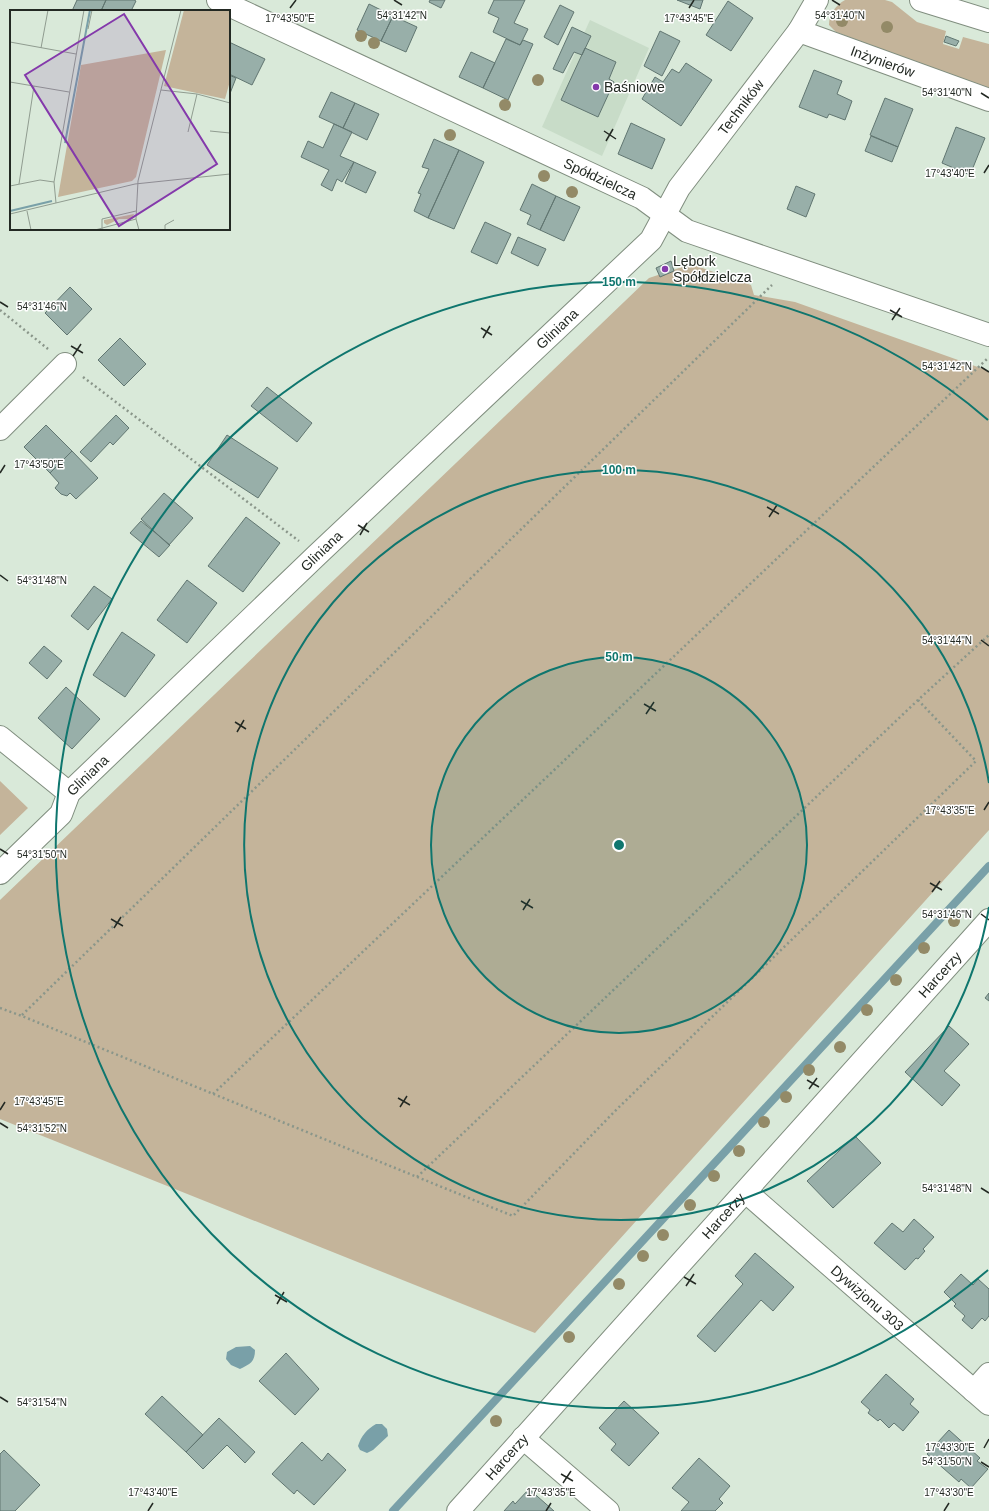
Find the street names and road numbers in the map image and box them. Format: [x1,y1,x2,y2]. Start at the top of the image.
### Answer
street label: Inżynierów [848,42,918,81]
street label: Techników [715,76,768,138]
street label: Spółdzielcza [561,155,640,203]
street label: Gliniana [533,305,581,352]
street label: Gliniana [297,527,346,574]
street label: Gliniana [63,752,112,799]
street label: Harcerzy [915,948,965,1001]
street label: Harcerzy [699,1189,748,1242]
street label: Dywizjonu 303 [828,1262,907,1334]
street label: Harcerzy [482,1431,531,1483]

